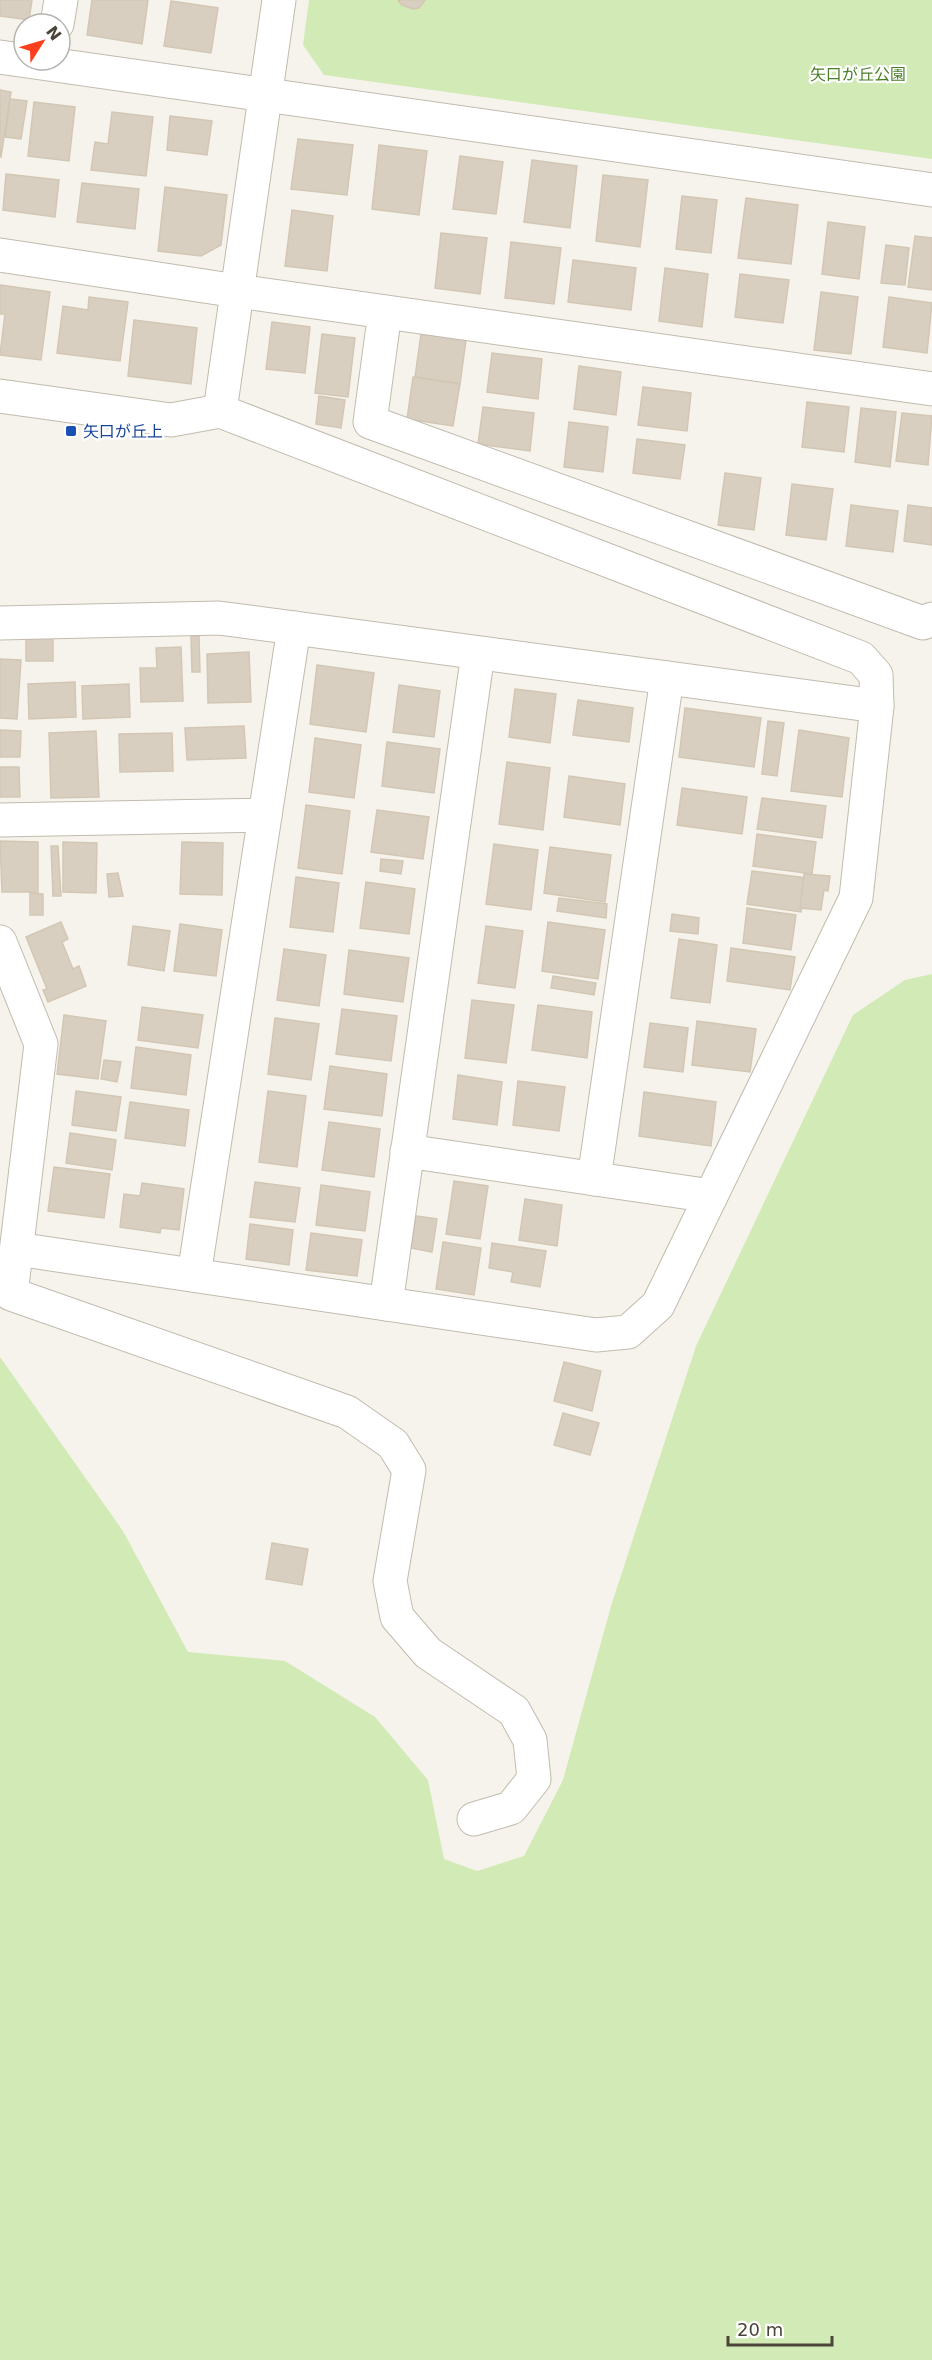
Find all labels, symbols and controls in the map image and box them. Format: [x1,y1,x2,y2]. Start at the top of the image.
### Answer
north arrow [12,12,72,72]
text: N [42,22,65,44]
park label: 矢口が丘公園 [810,65,906,84]
place label: 矢口が丘上 [83,422,163,441]
marker: 矢口が丘上 [64,424,78,438]
scale bar [728,2309,832,2347]
text: 20 m [737,2319,783,2340]

